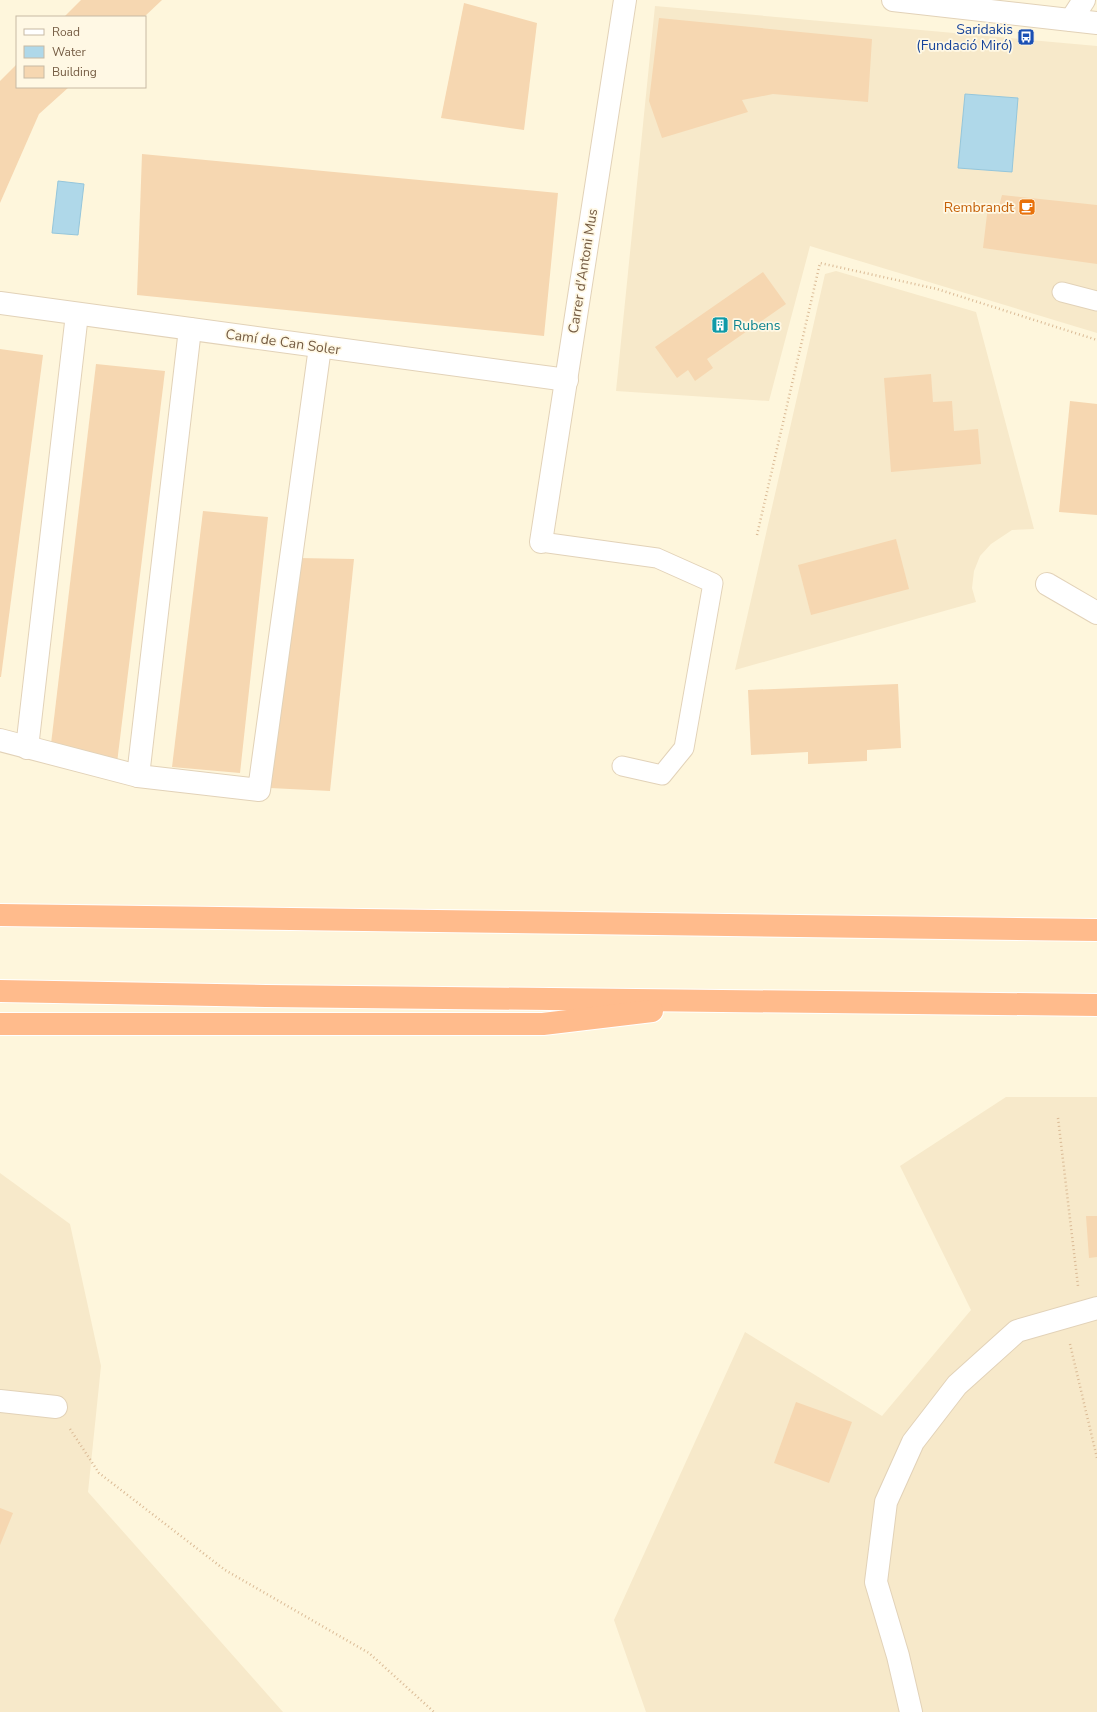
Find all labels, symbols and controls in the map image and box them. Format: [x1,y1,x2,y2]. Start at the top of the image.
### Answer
legend [16,16,146,88]
place label: Saridakis (Fundació Miró) [916,20,1013,55]
text: Road [52,24,80,40]
bus stop icon: Saridakis (Fundació Miró) [1016,27,1036,47]
text: Water [52,44,86,60]
text: Building [52,64,97,80]
cafe icon: Rembrandt [1017,197,1037,217]
place label: Rembrandt [944,198,1014,217]
street label: Carrer d'Antoni Mus [564,207,602,335]
building icon: Rubens [710,315,730,335]
place label: Rubens [733,316,781,335]
street label: Camí de Can Soler [224,325,342,359]

